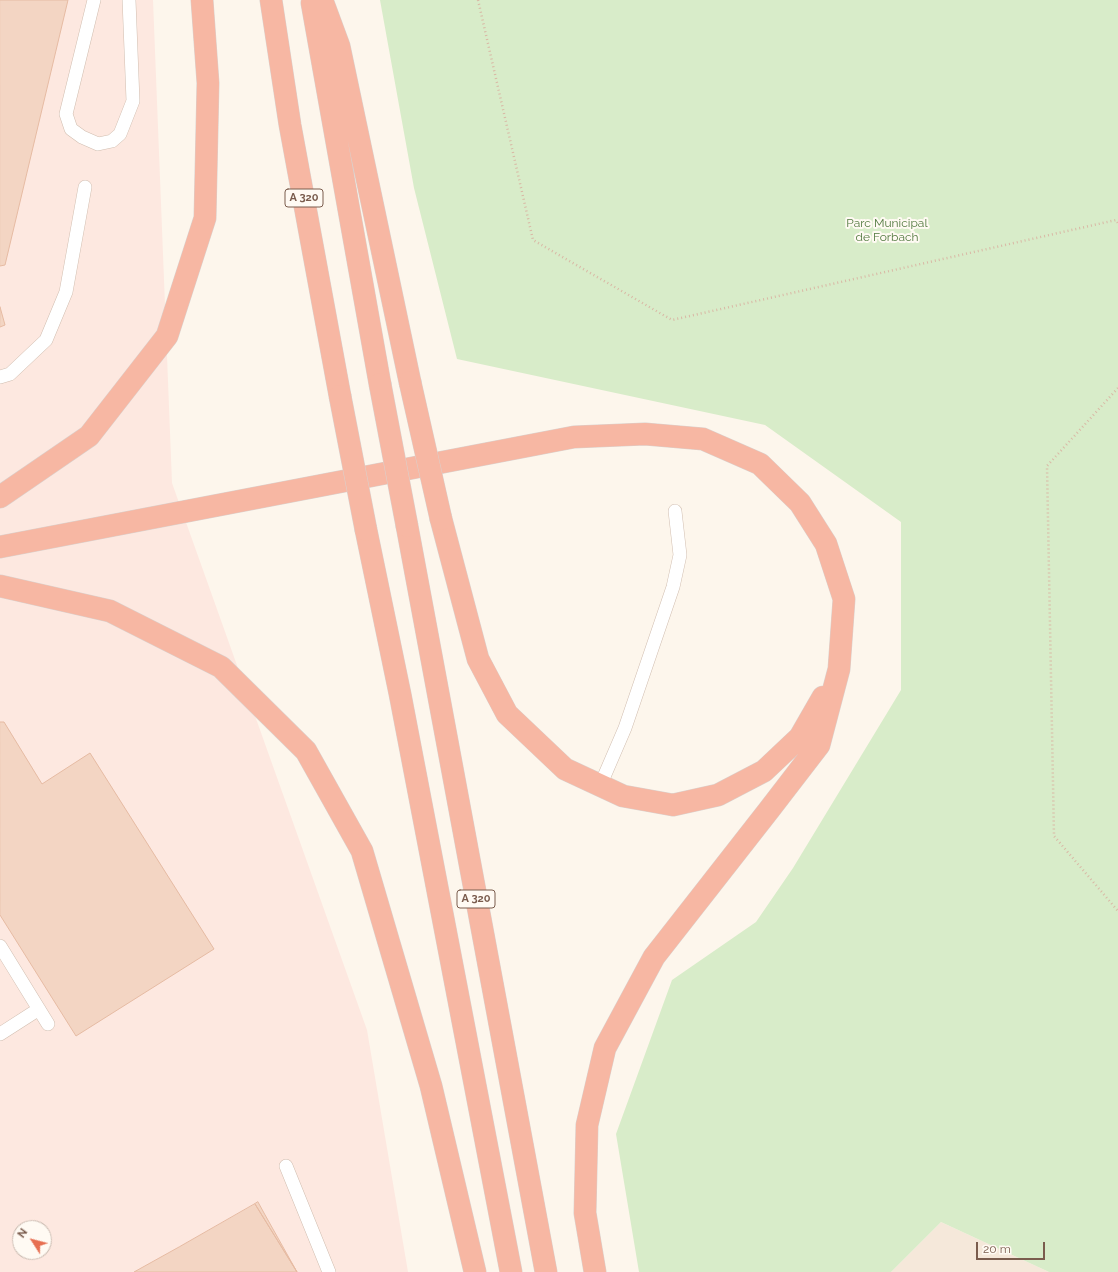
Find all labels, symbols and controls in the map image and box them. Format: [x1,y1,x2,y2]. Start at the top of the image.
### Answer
road number: A 320 [285,189,323,207]
park label: Parc Municipal de Forbach [846,216,928,244]
road number: A 320 [457,890,495,908]
north arrow [12,1220,52,1260]
text: N [15,1226,30,1240]
scale bar [978,1234,1047,1260]
text: 20 m [983,1242,1011,1256]

